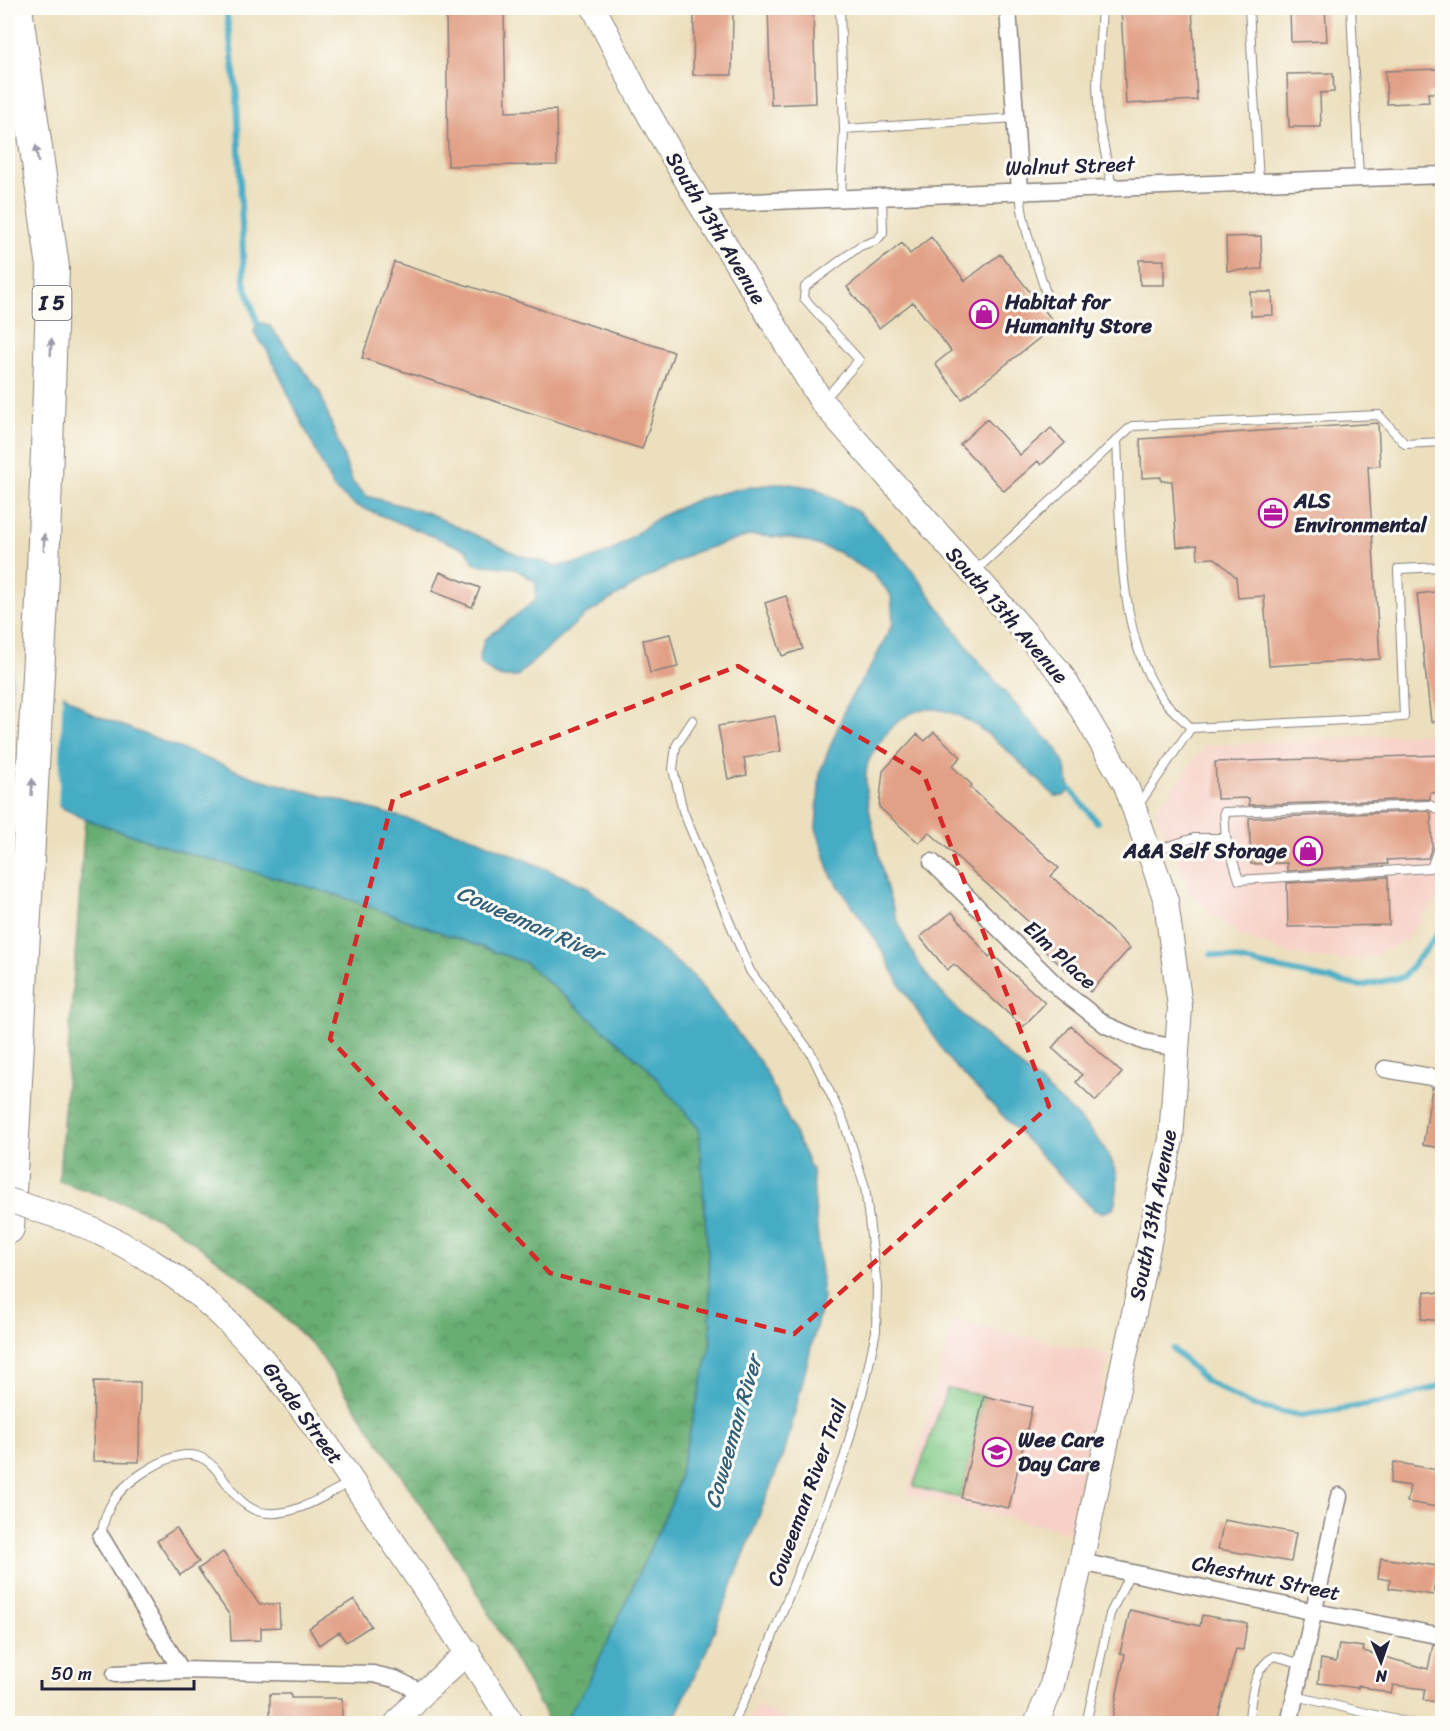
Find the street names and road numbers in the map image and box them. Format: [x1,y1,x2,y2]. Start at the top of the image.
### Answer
street label: South 13th Avenue [655,144,777,312]
street label: Walnut Street [1005,145,1137,187]
road number: I 5 [32,286,72,320]
street label: South 13th Avenue [936,537,1078,693]
street label: Elm Place [1014,910,1106,1000]
street label: South 13th Avenue [1118,1126,1188,1304]
street label: Grade Street [252,1353,354,1473]
street label: Coweeman River Trail [756,1393,859,1592]
street label: Chestnut Street [1188,1544,1344,1612]

